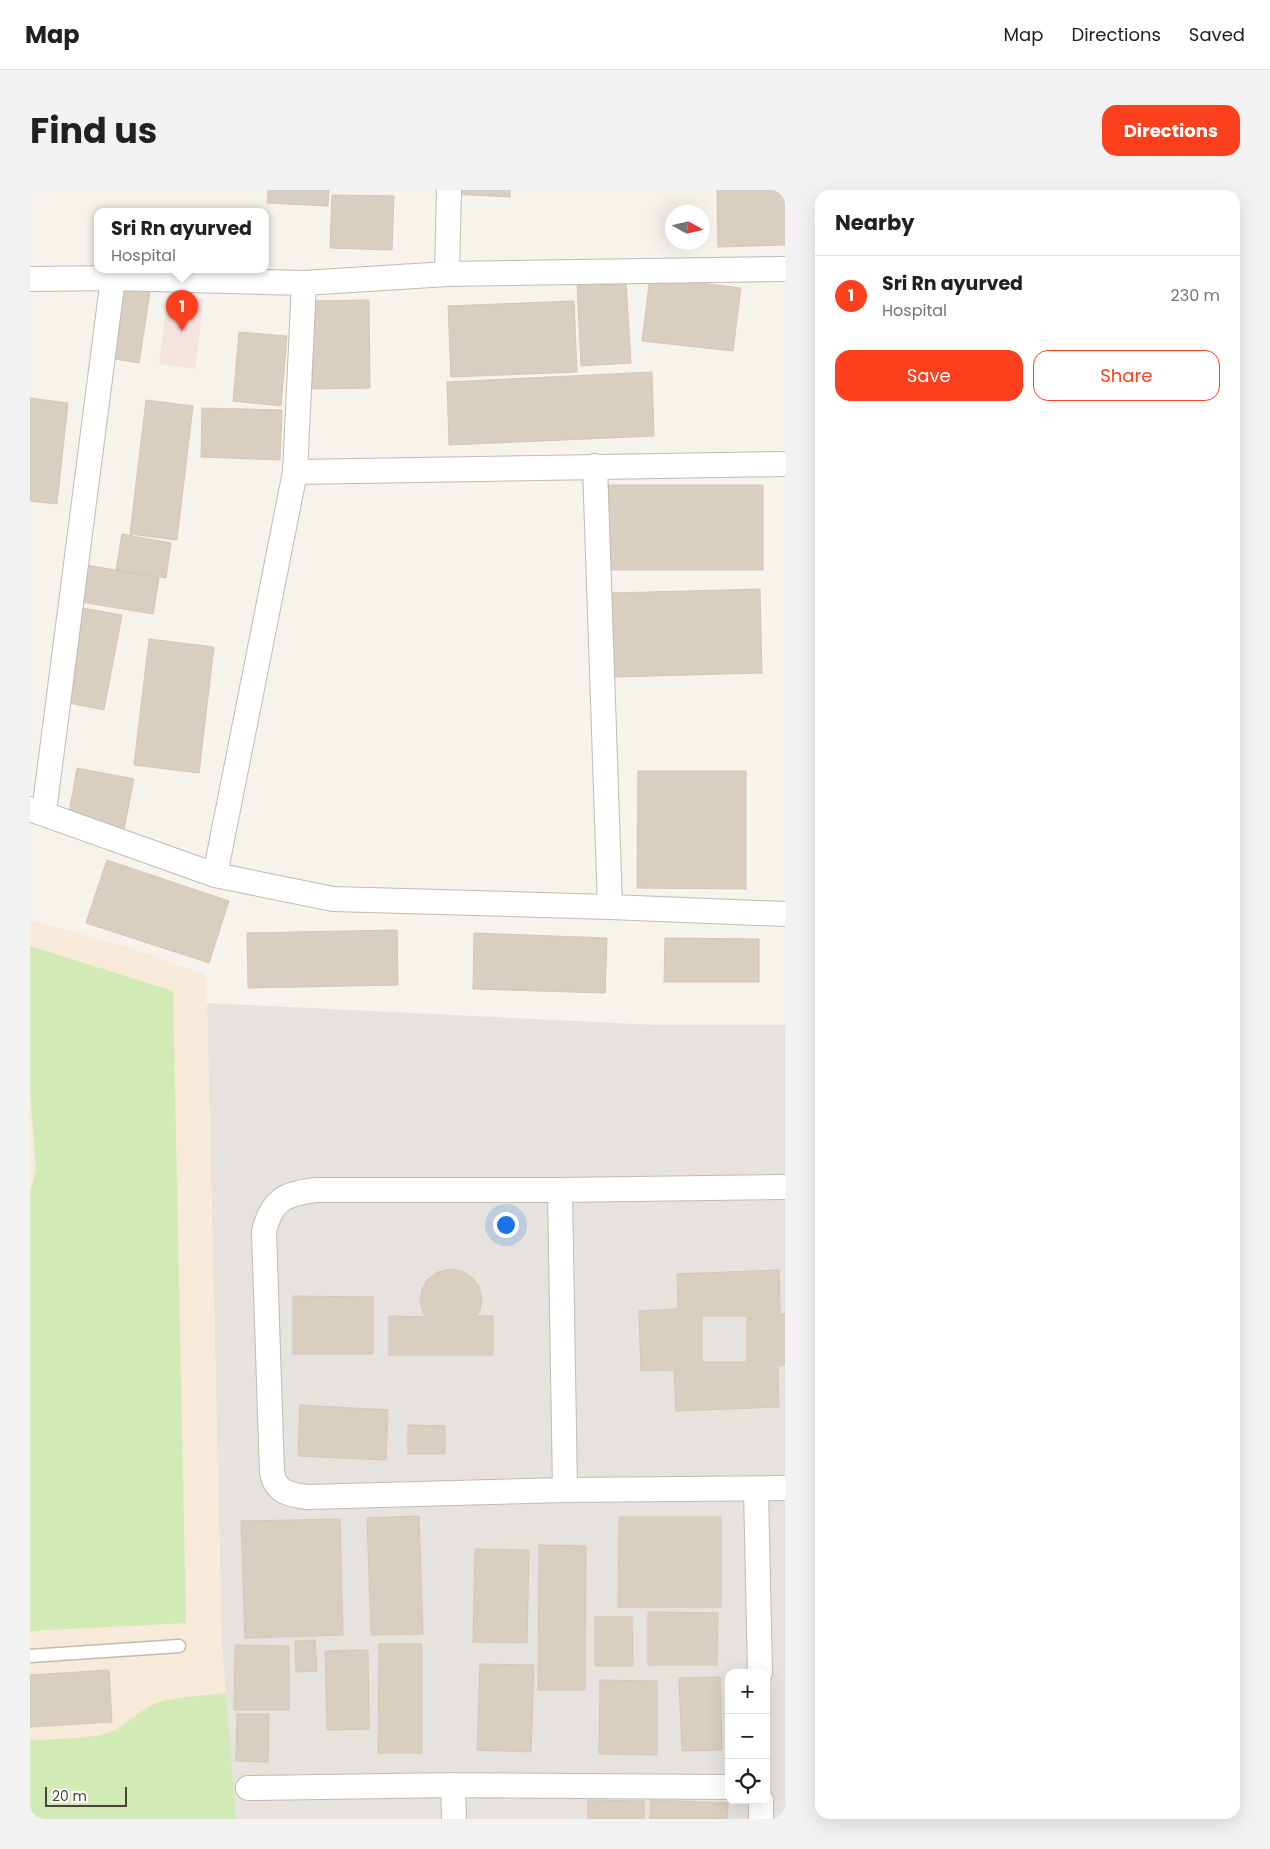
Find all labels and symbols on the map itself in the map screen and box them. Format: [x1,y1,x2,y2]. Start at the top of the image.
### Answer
north arrow [665,205,710,250]
pin: 1 [166,290,198,331]
your location [493,1212,519,1238]
scale bar [45,1784,128,1807]

